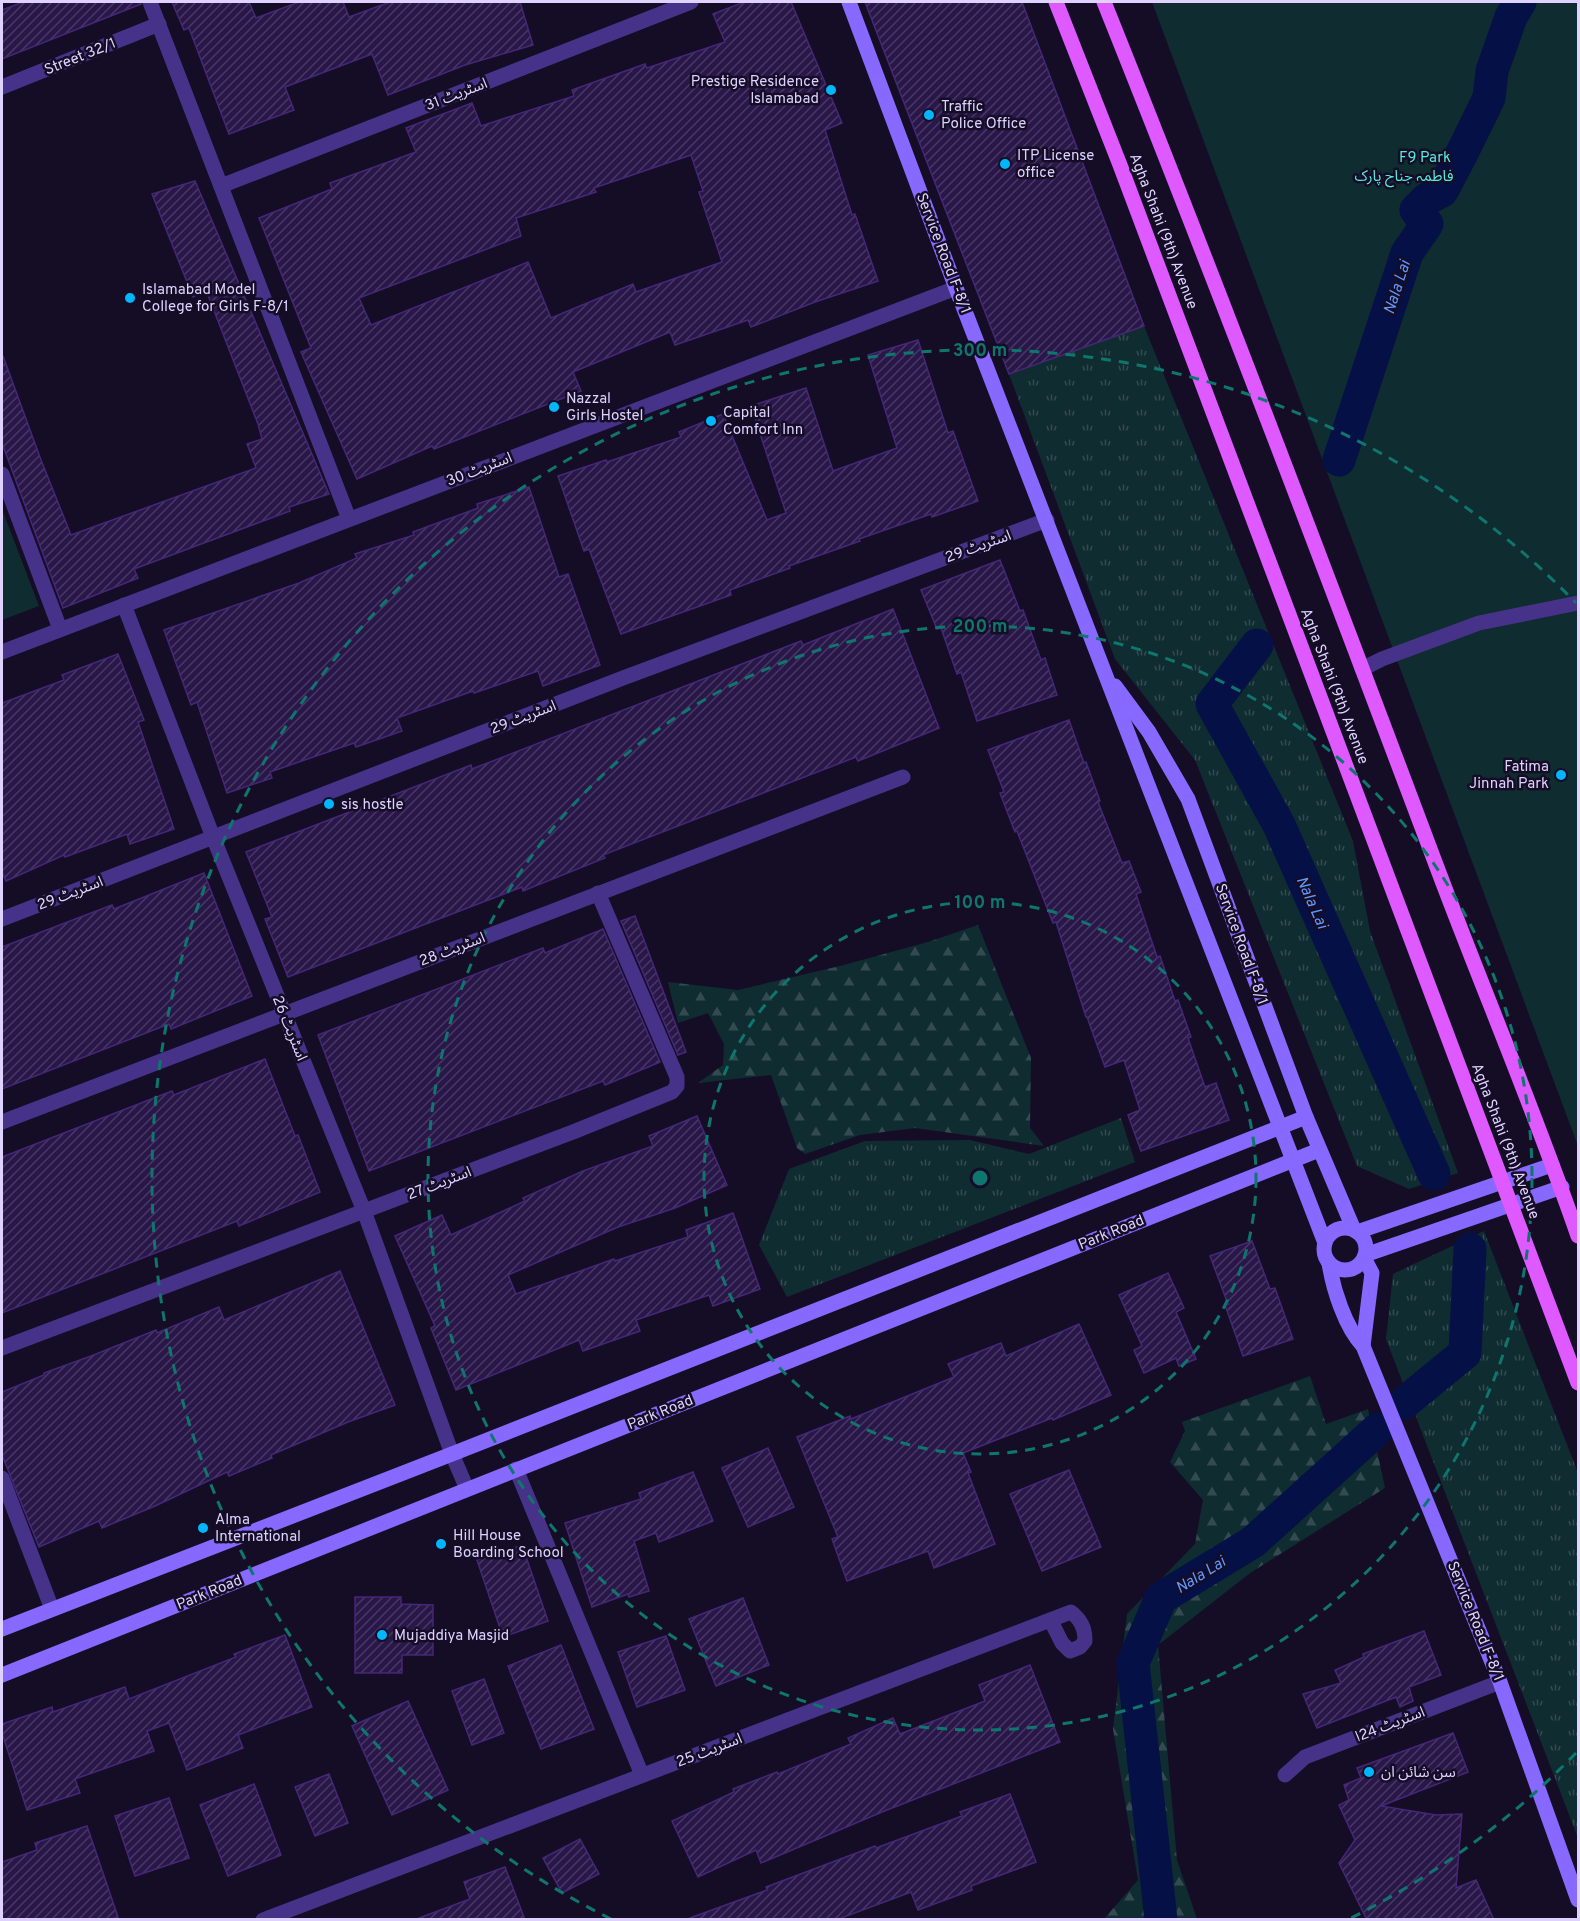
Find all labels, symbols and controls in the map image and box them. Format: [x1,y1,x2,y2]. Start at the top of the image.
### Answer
street label: Street 32/1 [42,34,119,80]
place label: Prestige Residence Islamabad [691,73,819,109]
street label: اسٹریٹ 31 [423,75,490,116]
marker: Prestige Residence Islamabad [824,83,838,97]
place label: Traffic Police Office [941,98,1026,134]
marker: Traffic Police Office [922,108,936,122]
place label: ITP License office [1017,147,1094,183]
park label: F9 Park [1399,149,1451,168]
street label: Agha Shahi (9th) Avenue [1124,151,1201,312]
marker: ITP License office [998,157,1012,171]
park label: فاطمہ جناح پارک [1355,168,1454,188]
street label: Service Road F-8/1 [911,191,974,317]
water label: Nala Lai [1380,257,1416,317]
place label: Islamabad Model College for Girls F-8/1 [142,281,289,317]
marker: Islamabad Model College for Girls F-8/1 [123,291,137,305]
text: 300 m [953,340,1007,363]
place label: Nazzal Girls Hostel [566,390,644,426]
marker: Nazzal Girls Hostel [547,400,561,414]
place label: Capital Comfort Inn [723,404,803,440]
marker: Capital Comfort Inn [704,414,718,428]
street label: اسٹریٹ 30 [444,449,515,492]
street label: اسٹریٹ 29 [943,527,1014,568]
street label: Agha Shahi (9th) Avenue [1295,606,1372,767]
text: 200 m [952,616,1008,639]
street label: اسٹریٹ 29 [488,697,559,740]
place label: Fatima Jinnah Park [1469,758,1549,794]
marker: Fatima Jinnah Park [1554,768,1568,782]
place label: sis hostle [341,796,404,815]
marker: sis hostle [322,797,336,811]
street label: اسٹریٹ 29 [35,873,106,916]
water label: Nala Lai [1291,873,1332,933]
street label: Service Road F-8/1 [1210,881,1271,1008]
text: 100 m [954,892,1006,915]
street label: اسٹریٹ 28 [417,929,488,972]
street label: اسٹریٹ 26 [267,993,310,1064]
street label: Agha Shahi (9th) Avenue [1466,1061,1543,1222]
street label: اسٹریٹ 27 [405,1163,475,1205]
centre of rings [970,1168,990,1188]
street label: Park Road [1076,1212,1147,1255]
street label: Park Road [625,1392,696,1435]
place label: Alma International [215,1511,301,1547]
marker: Alma International [196,1521,210,1535]
place label: Hill House Boarding School [453,1527,564,1563]
marker: Hill House Boarding School [434,1537,448,1551]
water label: Nala Lai [1172,1552,1231,1599]
street label: Service Road F-8/1 [1442,1559,1507,1684]
street label: Park Road [174,1572,245,1615]
place label: Mujaddiya Masjid [394,1627,509,1646]
marker: Mujaddiya Masjid [375,1628,389,1642]
street label: اسٹریٹ 24ا [1353,1703,1428,1747]
street label: اسٹریٹ 25 [674,1730,745,1773]
place label: سن شائن ان [1381,1764,1456,1783]
marker: سن شائن ان [1362,1765,1376,1779]

